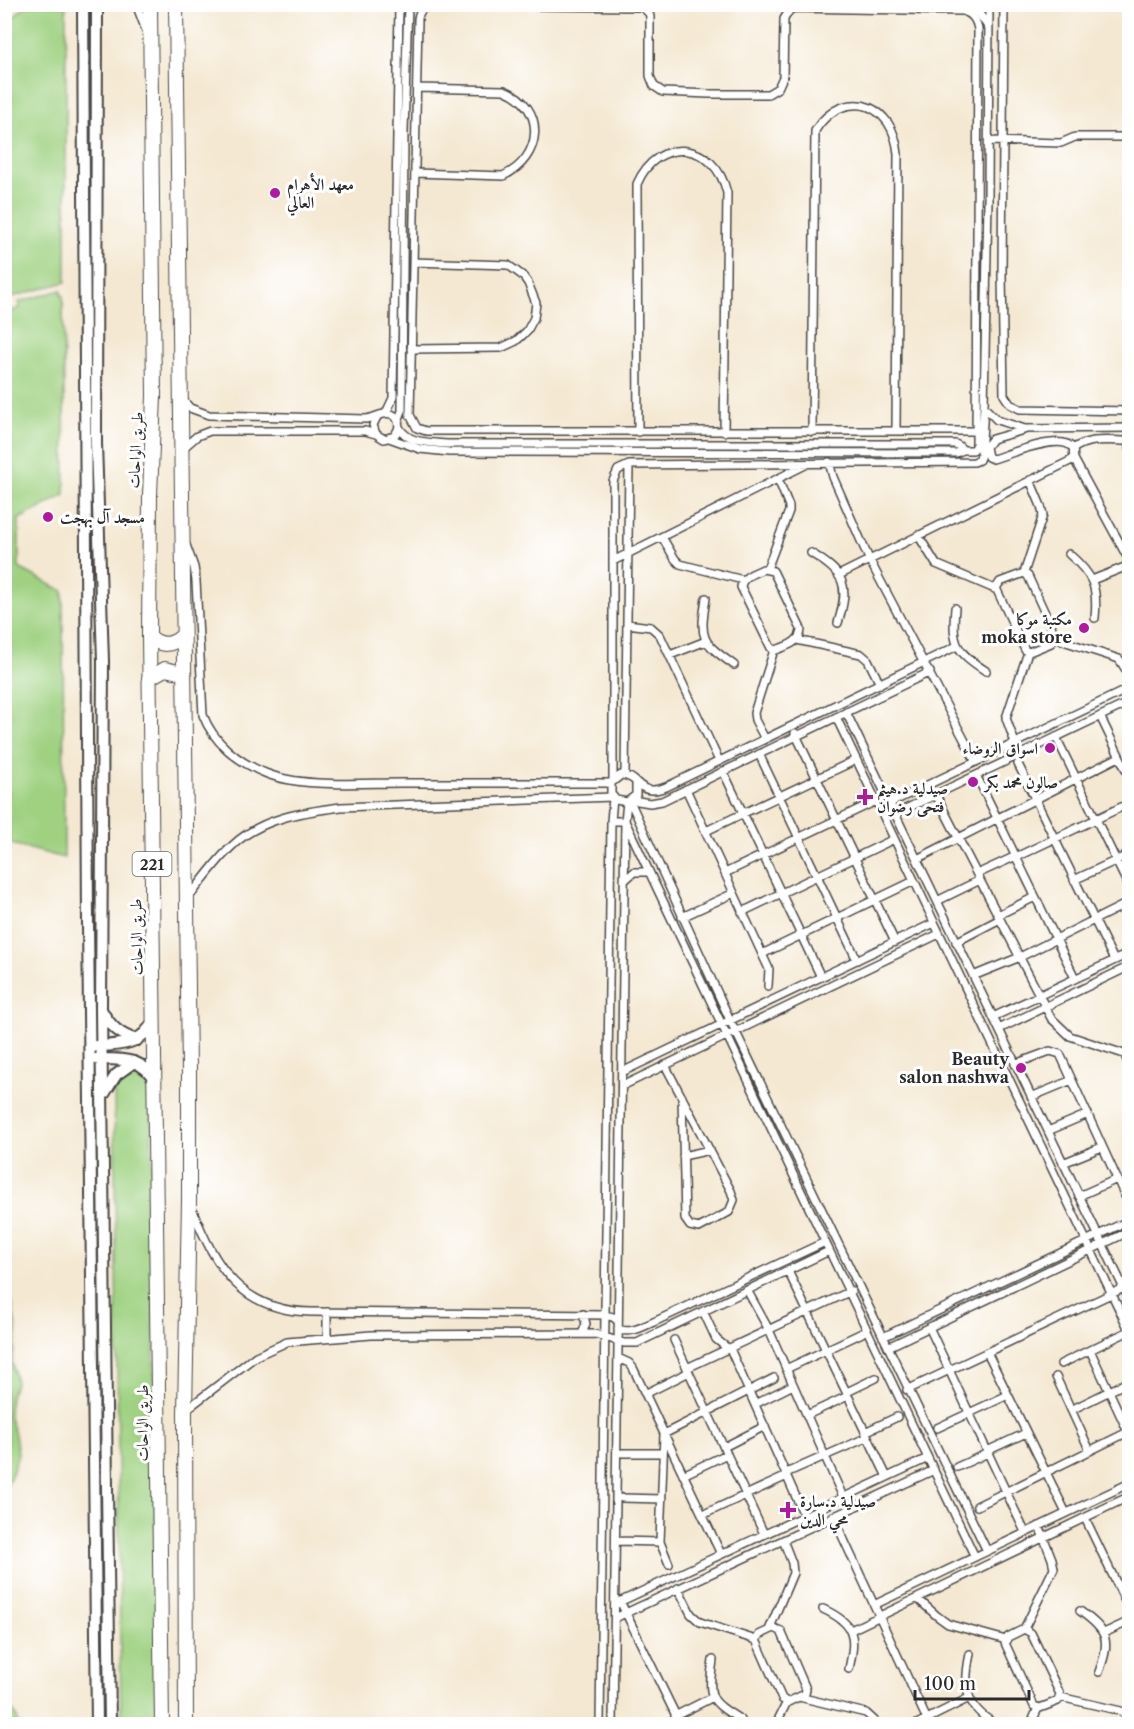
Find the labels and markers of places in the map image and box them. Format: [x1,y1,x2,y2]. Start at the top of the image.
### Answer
place label: معهد الأهرام العالي [286,173,354,216]
marker: معهد الأهرام العالي [268,186,282,200]
place label: مسجد آل بهجت [60,507,145,528]
marker: مسجد آل بهجت [41,510,55,524]
place label: مكتبة موكا moka store [981,609,1072,647]
marker: مكتبة موكا moka store [1077,621,1091,635]
place label: اسواق الروضاء [963,738,1038,759]
marker: اسواق الروضاء [1043,741,1057,755]
place label: صالون محمد بكر [983,772,1058,793]
marker: صالون محمد بكر [966,775,980,789]
place label: صيدلية د.هيثم فتحى رضوان [877,778,948,817]
marker: صيدلية د.هيثم فتحى رضوان [858,790,872,804]
place label: Beauty salon nashwa [899,1049,1010,1087]
marker: Beauty salon nashwa [1014,1061,1028,1075]
place label: صيدلية د.سارة محي الدين [800,1491,876,1534]
marker: صيدلية د.سارة محي الدين [781,1503,795,1517]

